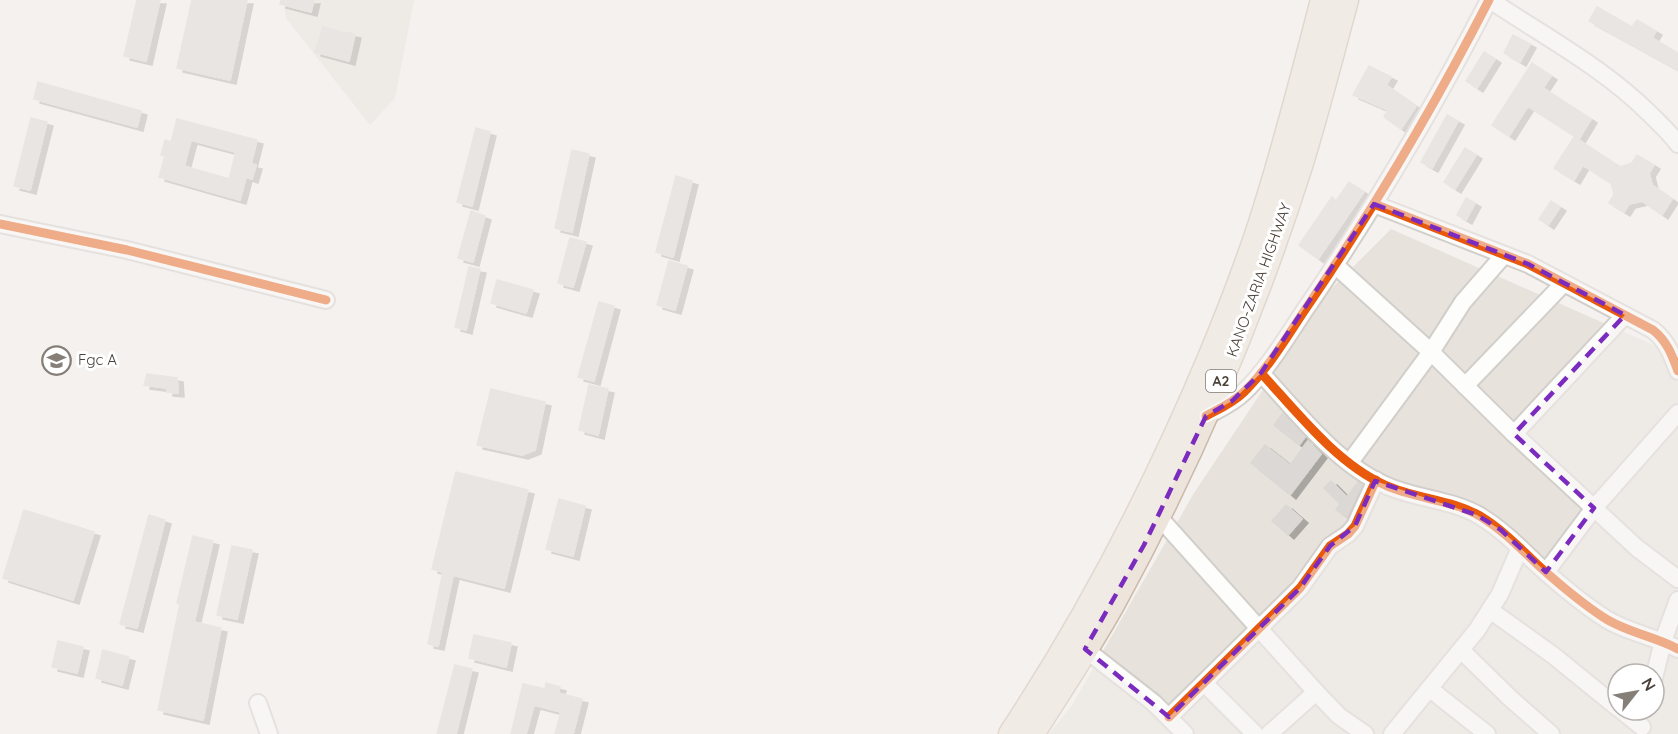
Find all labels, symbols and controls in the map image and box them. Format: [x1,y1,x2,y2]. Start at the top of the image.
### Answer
street label: KANO-ZARIA HIGHWAY [1222,200,1295,359]
school or university icon: Fgc A [41,344,73,376]
place label: Fgc A [78,350,117,369]
road number: A2 [1206,370,1236,392]
north arrow [1606,662,1666,722]
text: N [1637,674,1660,694]

